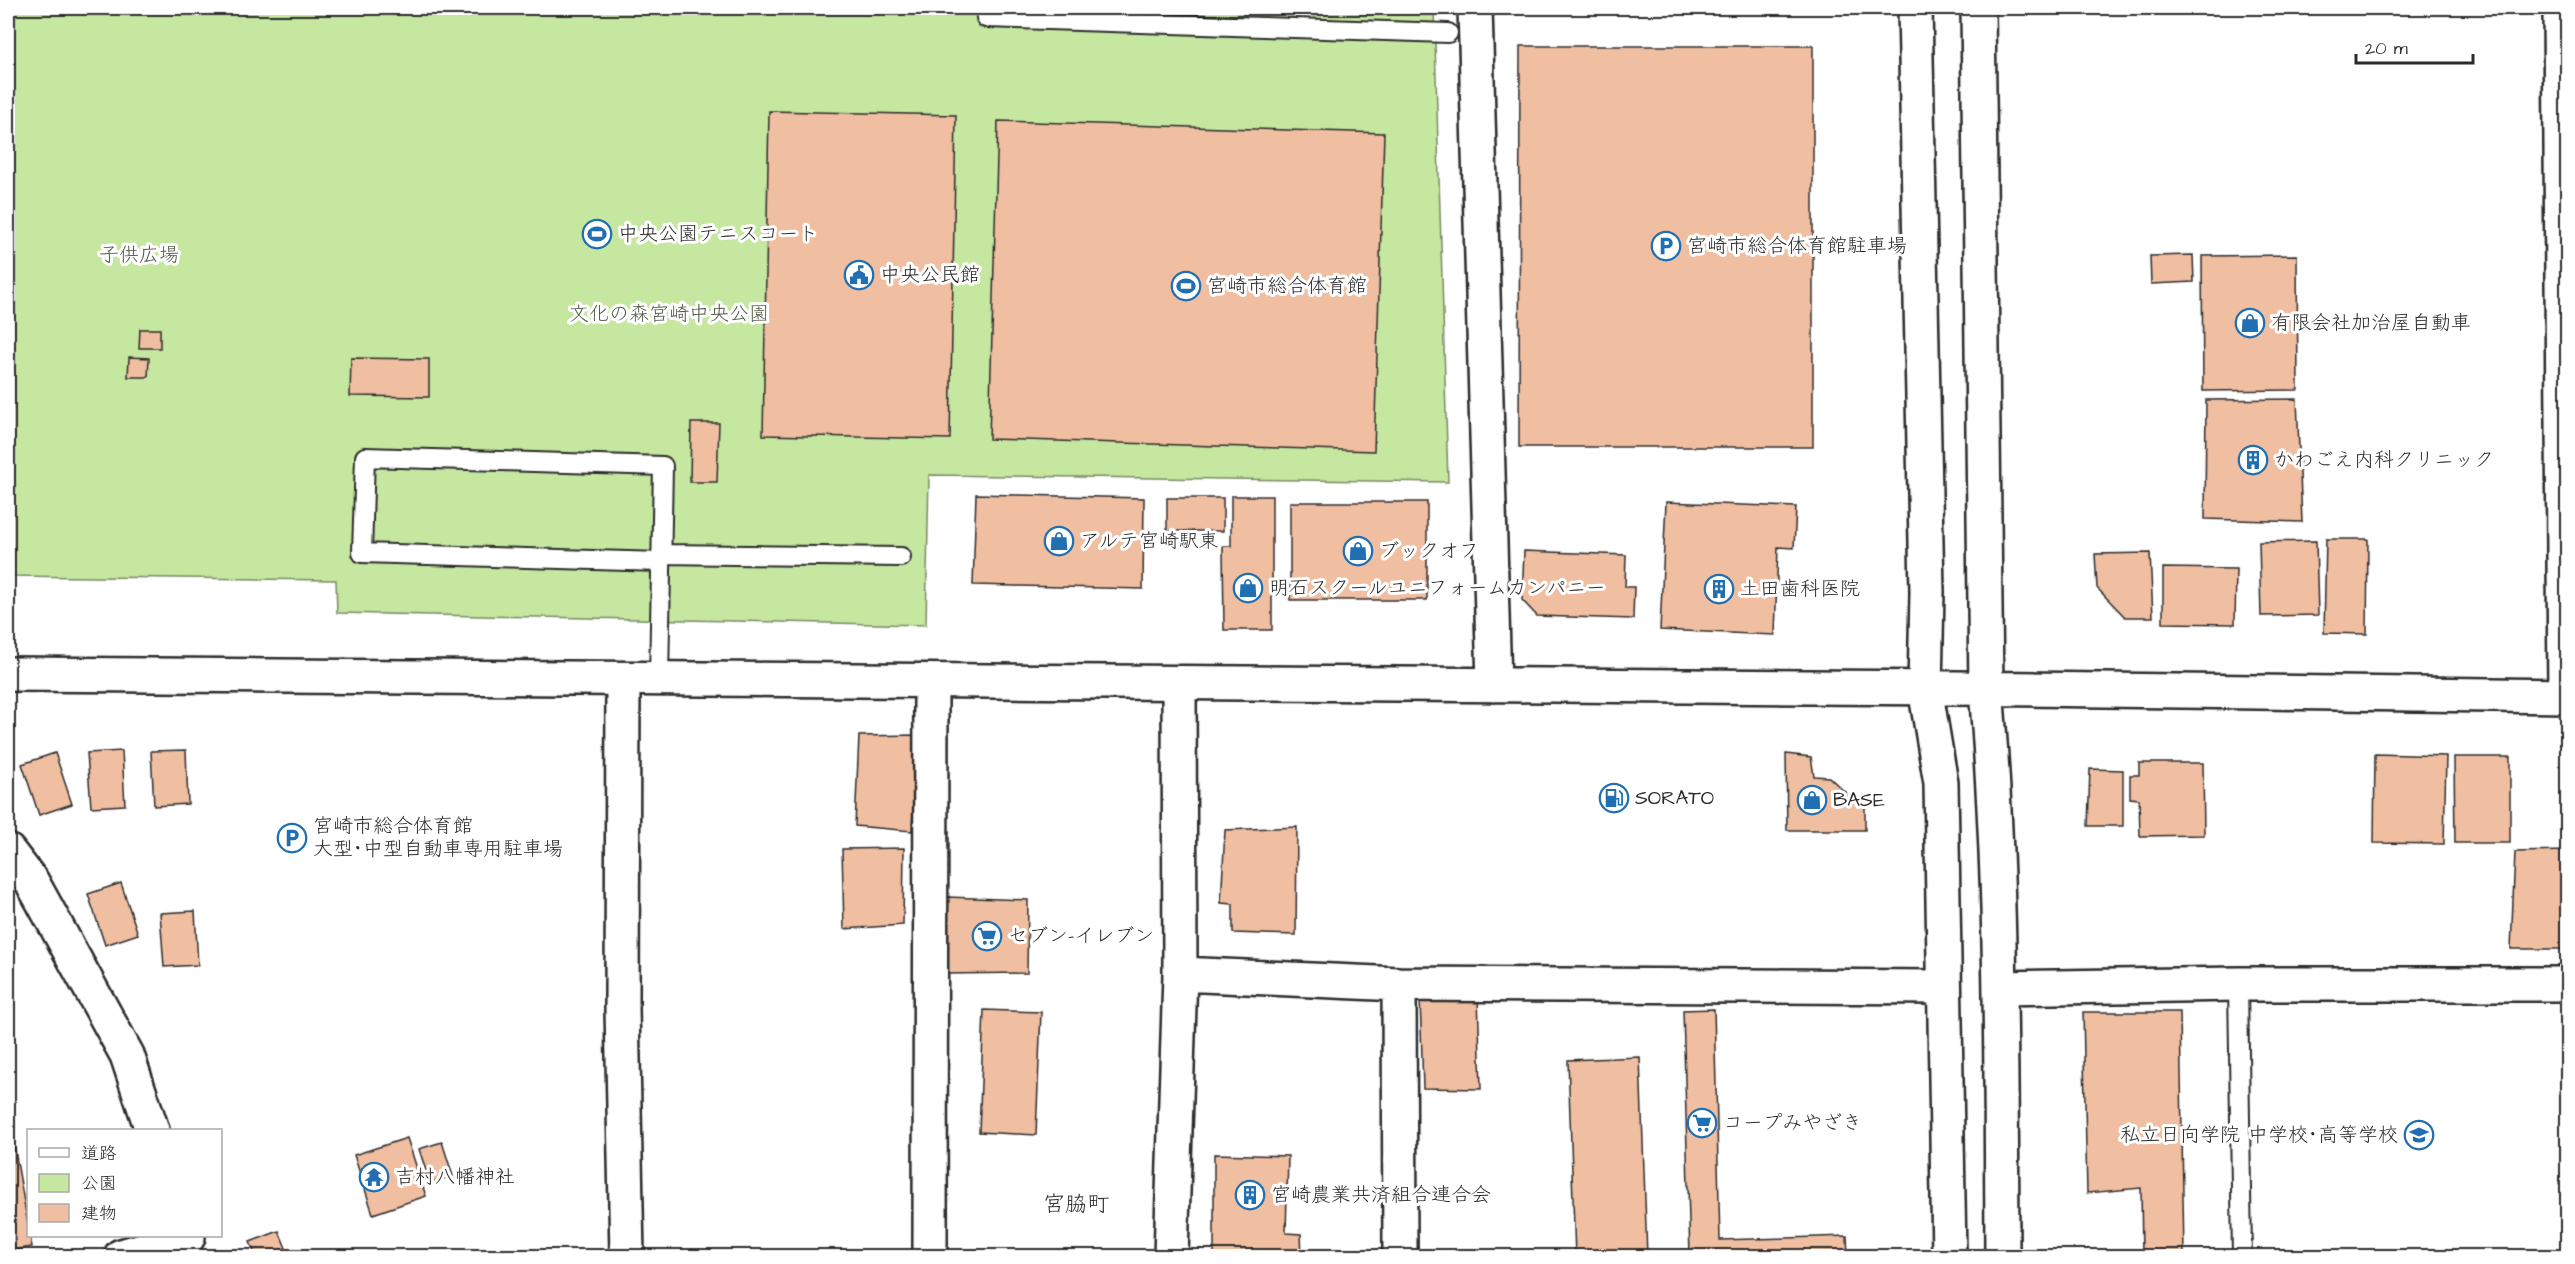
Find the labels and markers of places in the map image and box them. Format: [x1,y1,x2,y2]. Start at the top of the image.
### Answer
sports icon: 中央公園テニスコート [581,218,613,250]
place label: 中央公園テニスコート [618,220,818,248]
parking icon: 宮崎市総合体育館駐車場 [1650,230,1682,262]
place label: 宮崎市総合体育館駐車場 [1687,232,1907,260]
public building icon: 中央公民館 [843,259,875,291]
place label: 中央公民館 [880,261,980,289]
sports icon: 宮崎市総合体育館 [1170,270,1202,302]
place label: 宮崎市総合体育館 [1207,272,1367,300]
shop icon: 有限会社加治屋自動車 [2234,307,2266,339]
place label: 有限会社加治屋自動車 [2271,309,2471,337]
building icon: かわごえ内科クリニック [2237,444,2269,476]
place label: かわごえ内科クリニック [2274,446,2494,474]
shop icon: アルテ宮崎駅東 [1043,525,1075,557]
place label: アルテ宮崎駅東 [1080,527,1219,555]
shop icon: ブックオフ [1342,535,1374,567]
place label: ブックオフ [1379,537,1479,565]
shop icon: 明石スクールユニフォームカンパニー [1232,572,1264,604]
building icon: 土田歯科医院 [1703,573,1735,605]
place label: 明石スクールユニフォームカンパニー [1269,574,1606,602]
place label: 土田歯科医院 [1740,575,1860,603]
fuel station icon: SORATO [1598,782,1630,814]
place label: SORATO [1635,784,1714,812]
shop icon: BASE [1796,784,1828,816]
place label: BASE [1833,786,1885,814]
place label: 宮崎市総合体育館 大型･中型自動車専用駐車場 [313,812,563,863]
parking icon: 宮崎市総合体育館 大型･中型自動車専用駐車場 [276,822,308,854]
supermarket icon: セブン-イレブン [971,920,1003,952]
place label: セブン-イレブン [1008,922,1154,950]
supermarket icon: コープみやざき [1686,1107,1718,1139]
place label: コープみやざき [1723,1109,1862,1137]
school or university icon: 私立日向学院 中学校･高等学校 [2403,1119,2435,1151]
place label: 私立日向学院 中学校･高等学校 [2120,1121,2398,1149]
temple icon: 吉村八幡神社 [358,1161,390,1193]
place label: 吉村八幡神社 [395,1163,515,1191]
building icon: 宮崎農業共済組合連合会 [1234,1179,1266,1211]
place label: 宮崎農業共済組合連合会 [1271,1181,1491,1209]

